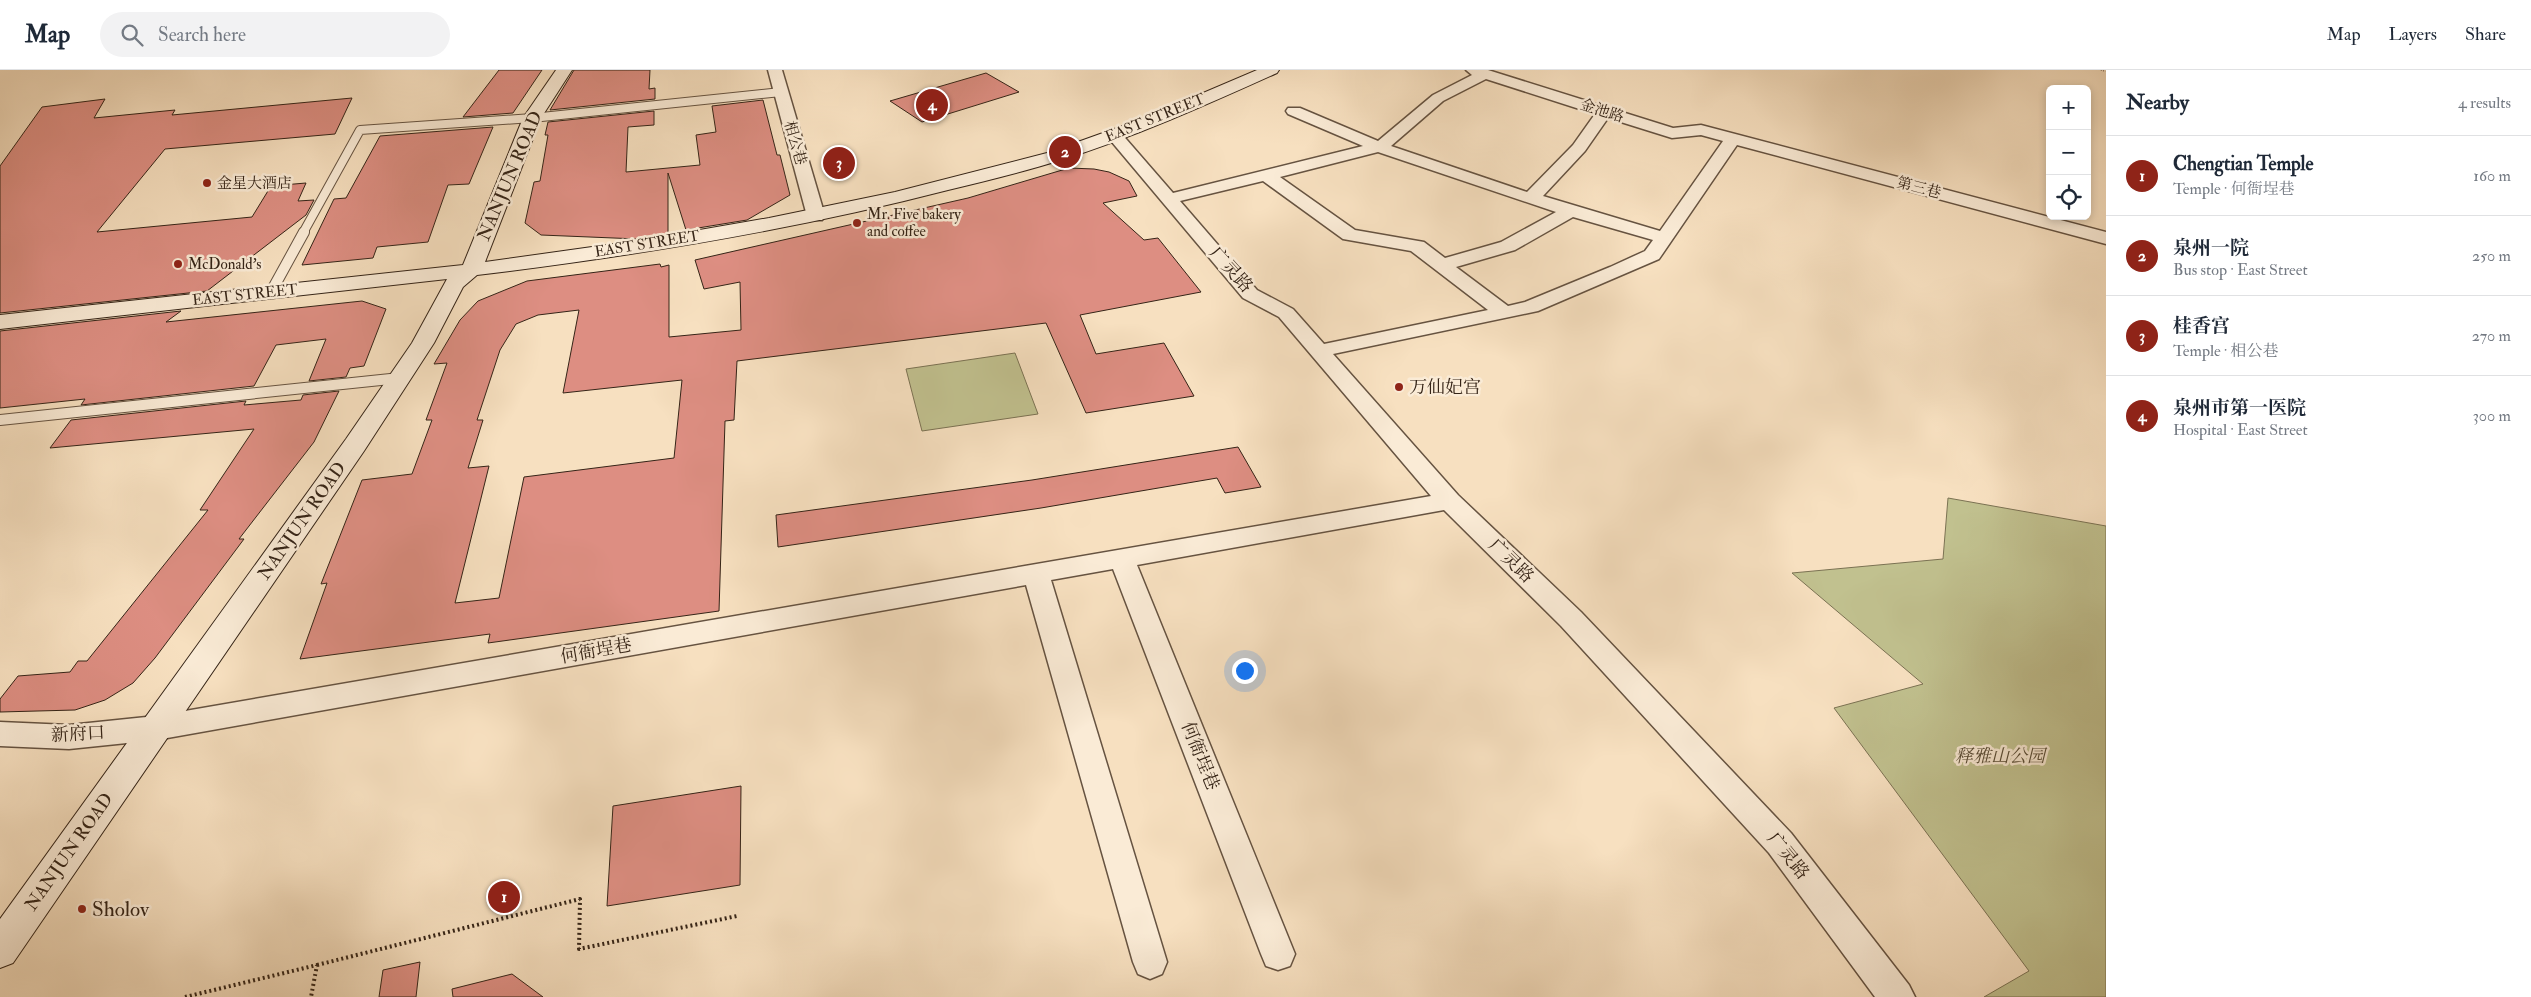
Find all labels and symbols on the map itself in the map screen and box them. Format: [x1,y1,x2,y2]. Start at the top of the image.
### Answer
pin: 4 [916,86,948,124]
street label: EAST STREET [1102,89,1208,147]
street label: 金池路 [1578,95,1626,127]
street label: NANJUN ROAD [472,108,548,244]
street label: 相公巷 [780,119,810,167]
pin: 2 [1049,133,1081,171]
pin: 3 [823,144,855,182]
street label: 第三巷 [1895,173,1943,203]
place label: 金星大酒店 [217,174,292,193]
marker: 金星大酒店 [201,177,213,189]
place label: Mr. Five bakery and coffee [867,205,961,241]
marker: Mr. Five bakery and coffee [851,217,863,229]
street label: EAST STREET [593,226,701,262]
street label: 广灵路 [1204,242,1258,298]
place label: McDonald's [188,255,261,274]
marker: McDonald's [172,258,184,270]
street label: EAST STREET [191,280,299,310]
place label: 万仙妃宫 [1409,376,1481,399]
marker: 万仙妃宫 [1393,381,1405,393]
street label: NANJUN ROAD [253,458,351,584]
street label: 广灵路 [1484,534,1538,588]
street label: 何衙埕巷 [559,633,633,669]
your location [1232,658,1258,684]
street label: 何衙埕巷 [1176,718,1224,794]
street label: 新府口 [50,721,106,747]
park label: 释雅山公园 [1955,745,2048,768]
street label: NANJUN ROAD [20,789,118,915]
street label: 广灵路 [1762,828,1814,884]
pin: 1 [488,878,520,916]
place label: Sholov [92,896,150,923]
marker: Sholov [76,903,88,915]

